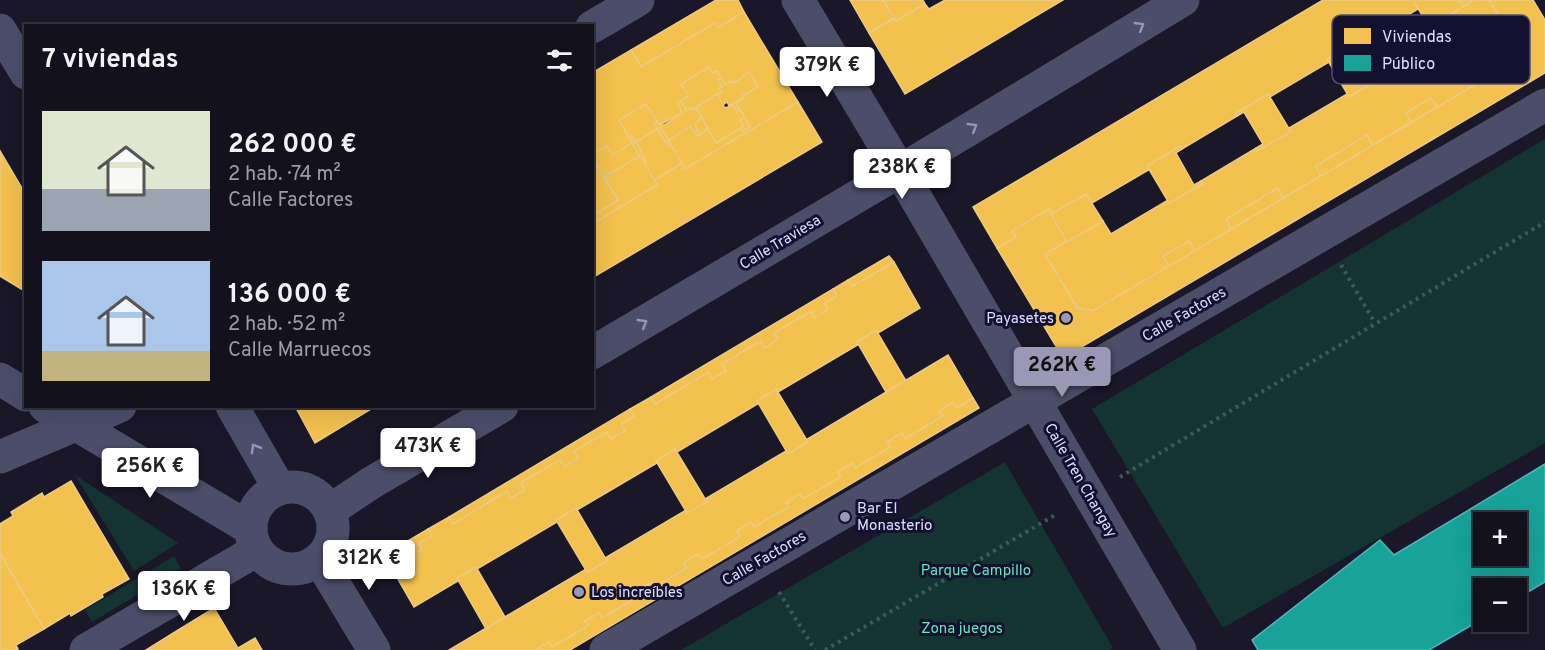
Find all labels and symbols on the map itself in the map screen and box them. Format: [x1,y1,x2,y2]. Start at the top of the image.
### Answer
legend [1332,15,1530,84]
one-way arrow [1134,22,1144,34]
text: Viviendas [1382,28,1452,48]
pin: 379K € [778,47,876,98]
text: Público [1382,55,1435,75]
one-way arrow [967,122,977,134]
pin: 238K € [853,149,951,200]
street label: Calle Traviesa [737,212,825,275]
street label: Calle Factores [1139,284,1230,347]
place label: Payasetes [986,310,1054,329]
marker: Payasetes [1059,311,1073,325]
one-way arrow [637,319,647,330]
pin: 262K € [1013,347,1111,398]
street label: Calle Tren Changay [1039,420,1120,541]
pin: 473K € [379,428,477,479]
one-way arrow [251,444,263,454]
pin: 256K € [101,448,199,499]
place label: Bar El Monasterio [857,500,932,536]
marker: Bar El Monasterio [838,510,852,524]
street label: Calle Factores [719,528,810,591]
pin: 312K € [320,540,418,591]
park label: Parque Campillo [921,562,1031,581]
pin: 136K € [135,571,233,622]
place label: Los increíbles [591,584,683,603]
marker: Los increíbles [572,585,586,599]
park label: Zona juegos [921,620,1003,639]

